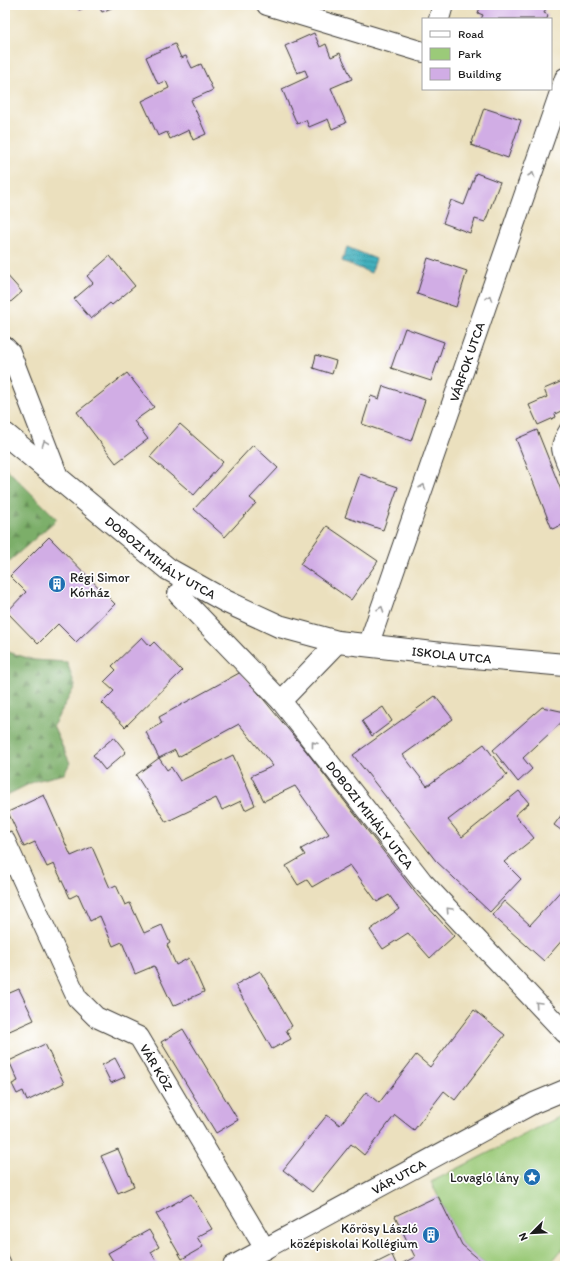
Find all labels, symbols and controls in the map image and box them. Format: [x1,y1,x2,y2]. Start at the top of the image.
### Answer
legend [422,18,552,90]
text: Road [458,27,484,41]
text: Park [458,47,482,61]
text: Building [458,67,502,81]
one-way arrow [527,171,535,178]
one-way arrow [484,294,493,301]
street label: VÁRFOK UTCA [446,319,488,404]
one-way arrow [42,439,50,446]
one-way arrow [419,483,427,490]
street label: DOBOZI MIHÁLY UTCA [102,513,219,602]
place label: Régi Simor Kórház [70,570,131,600]
building icon: Régi Simor Kórház [47,574,67,594]
one-way arrow [376,606,384,613]
street label: ISKOLA UTCA [411,643,493,666]
one-way arrow [312,741,319,748]
street label: DOBOZI MIHÁLY UTCA [323,758,417,872]
one-way arrow [447,907,454,914]
one-way arrow [536,1001,543,1009]
street label: VÁR KÖZ [137,1041,177,1094]
street label: VÁR UTCA [369,1155,429,1197]
place icon: Lovagló lány [522,1167,542,1187]
place label: Lovagló lány [450,1170,519,1185]
north arrow [512,1213,552,1253]
place label: Kőrösy László középiskolai Kollégium [290,1221,418,1251]
building icon: Kőrösy László középiskolai Kollégium [421,1225,441,1245]
text: N [516,1231,531,1243]

